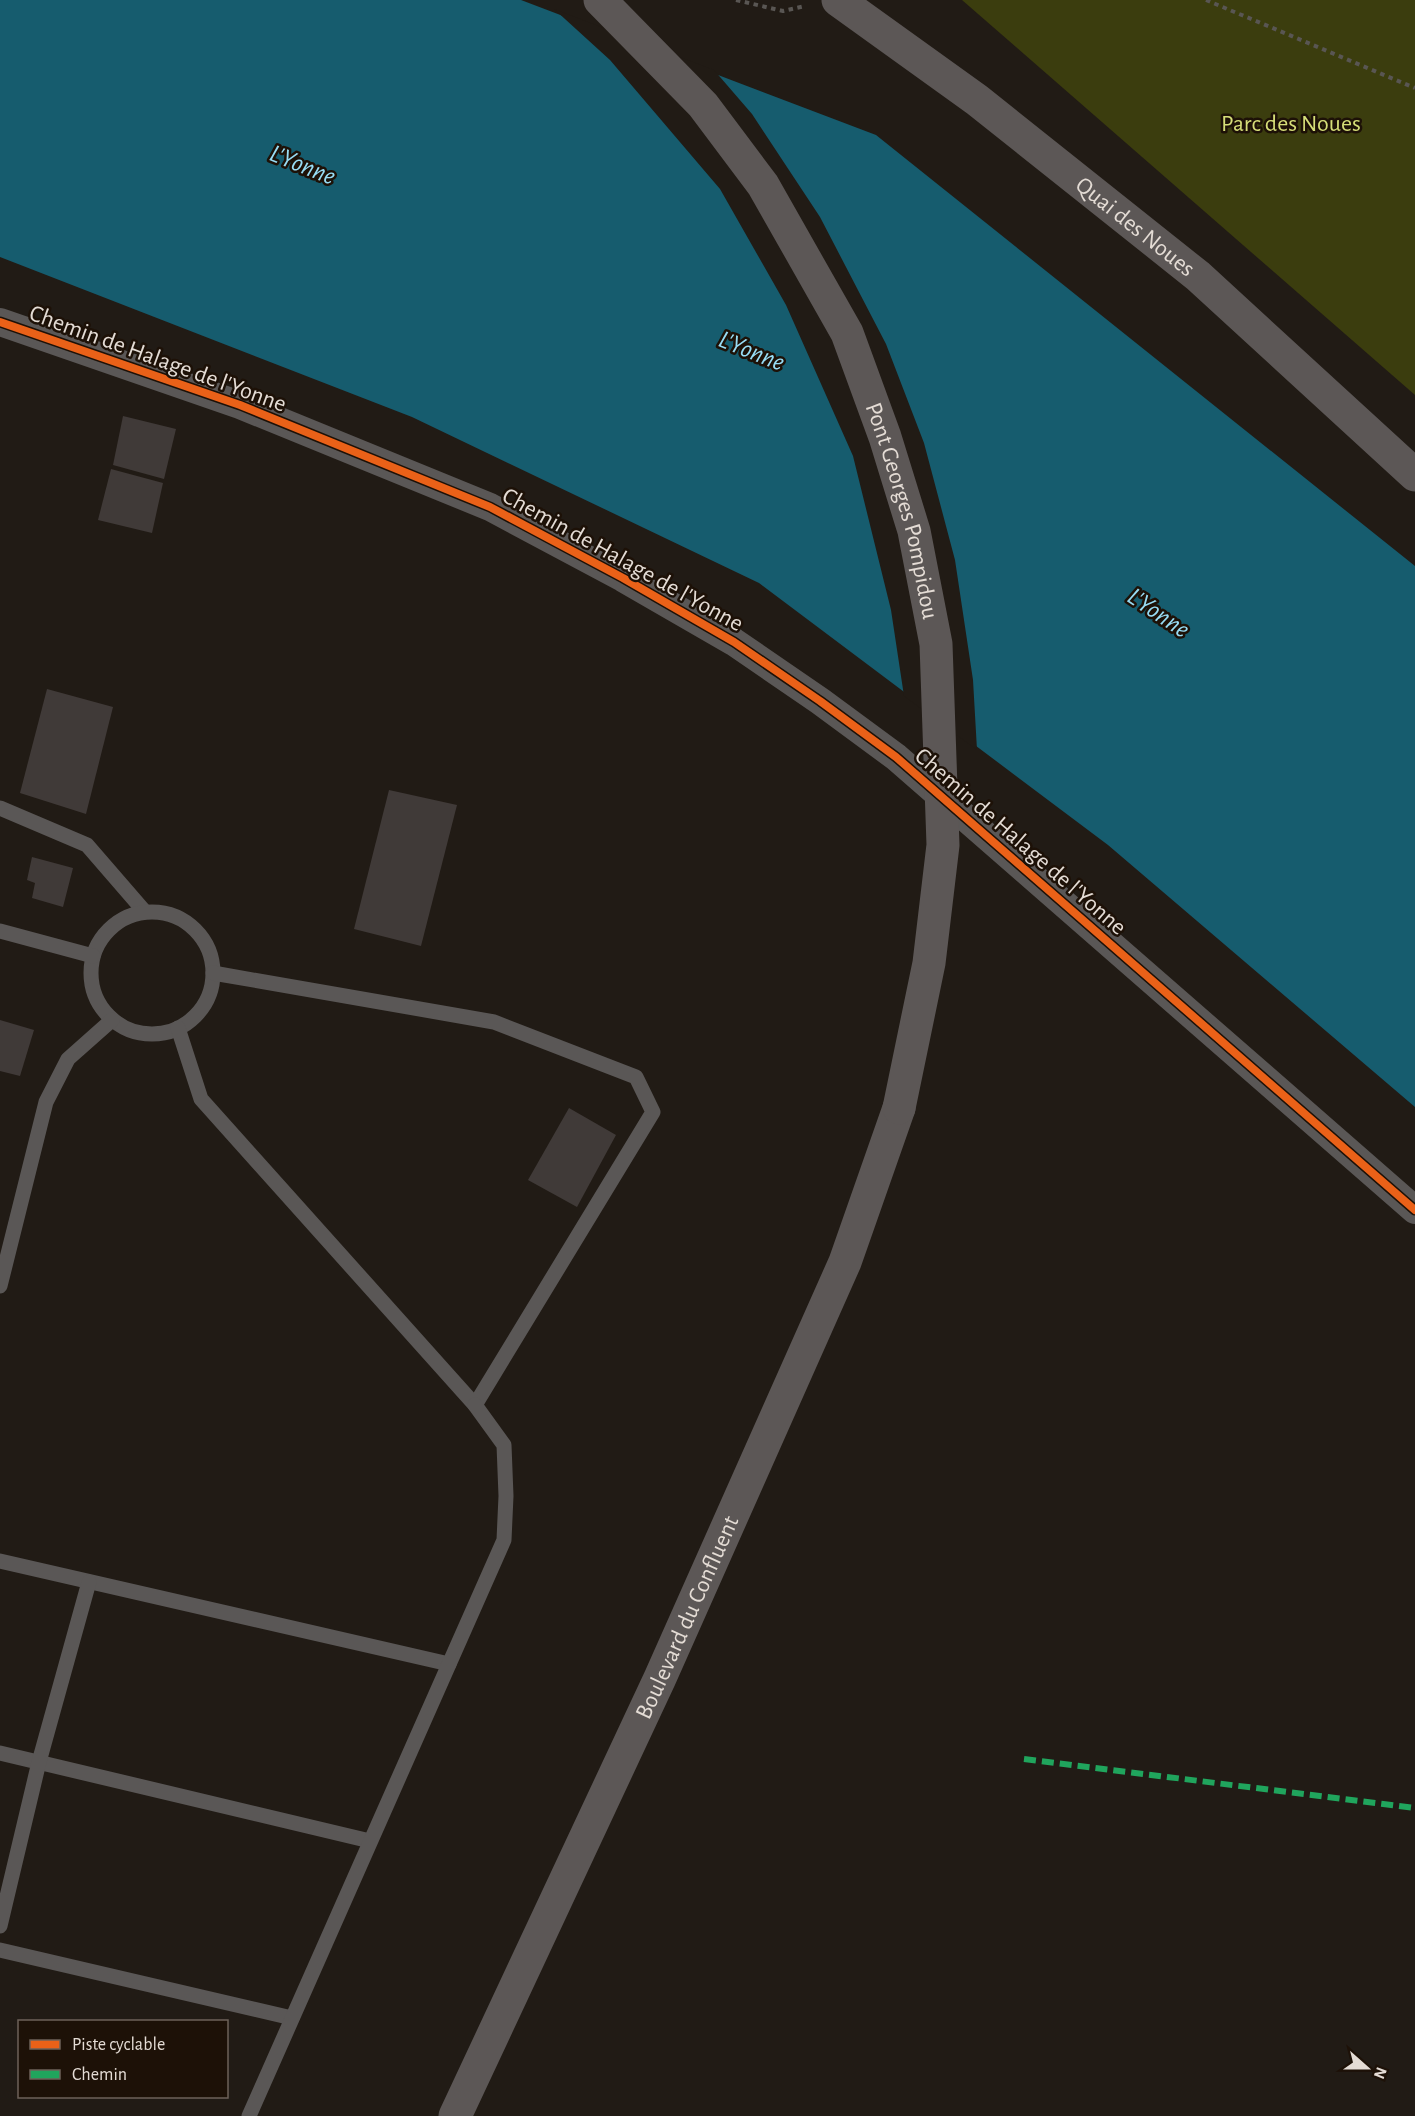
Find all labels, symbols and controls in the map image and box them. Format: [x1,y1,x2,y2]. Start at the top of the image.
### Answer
park label: Parc des Noues [1221,112,1361,136]
water label: L'Yonne [266,140,339,190]
street label: Quai des Noues [1071,173,1199,282]
street label: Chemin de Halage de l'Yonne [26,301,289,417]
water label: L'Yonne [715,326,788,376]
street label: Pont Georges Pompidou [860,400,942,621]
street label: Chemin de Halage de l'Yonne [498,484,747,636]
water label: L'Yonne [1123,583,1194,643]
street label: Chemin de Halage de l'Yonne [910,744,1131,940]
street label: Boulevard du Confluent [632,1512,744,1723]
legend [18,2020,228,2098]
text: Piste cyclable [72,2036,165,2054]
north arrow [1337,2038,1397,2098]
text: N [1371,2065,1390,2081]
text: Chemin [72,2066,127,2084]

